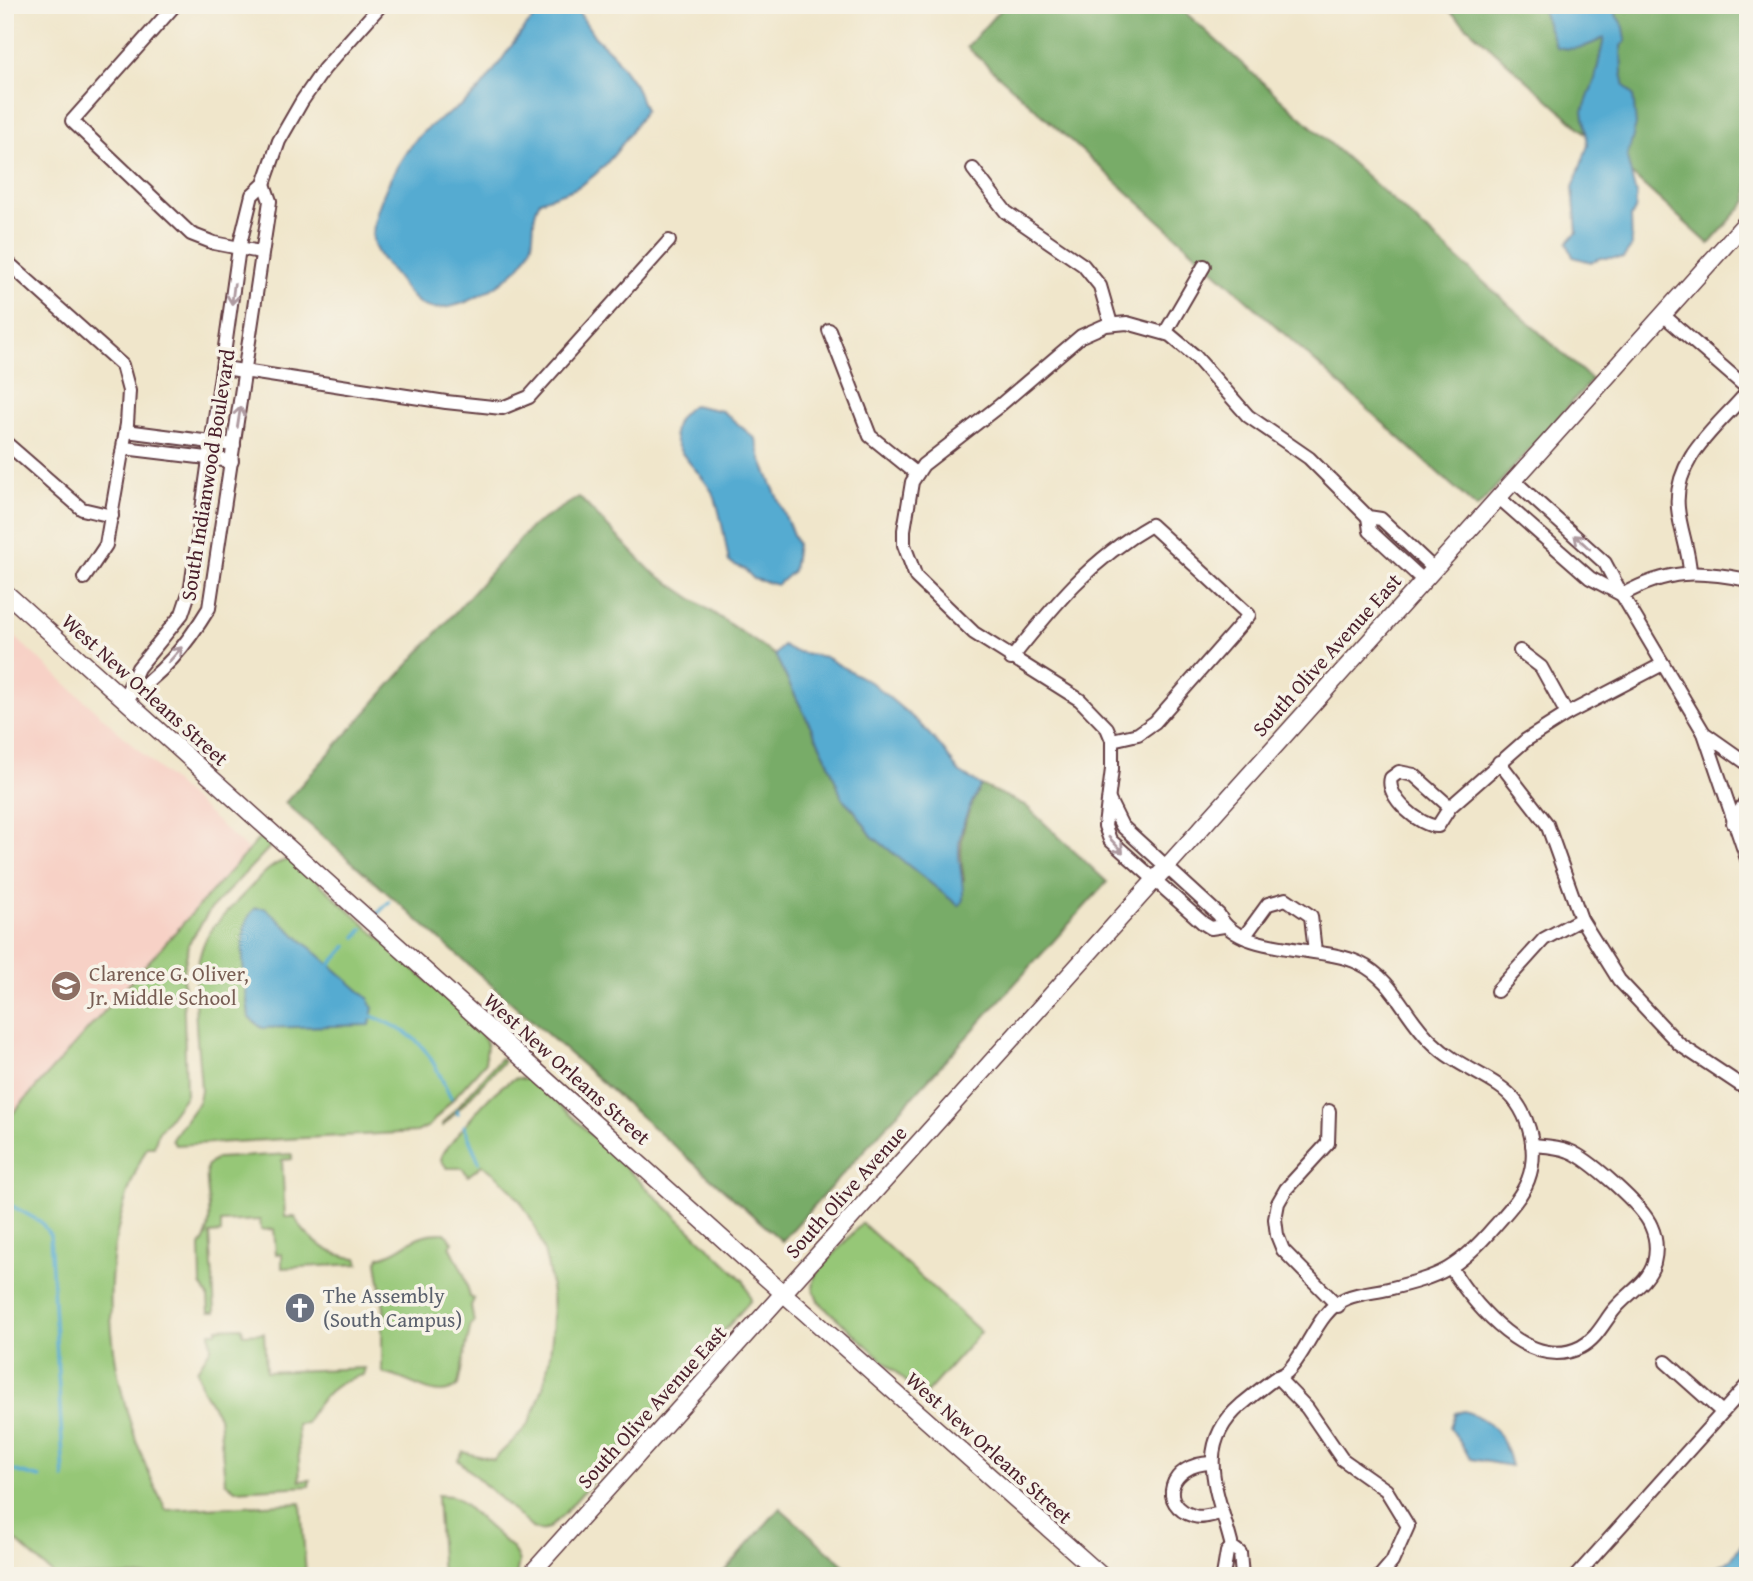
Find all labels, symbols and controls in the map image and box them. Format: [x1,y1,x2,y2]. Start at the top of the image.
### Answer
one-way arrow [227,282,240,305]
street label: South Indianwood Boulevard [172,346,243,603]
one-way arrow [233,406,246,428]
one-way arrow [1574,533,1591,550]
street label: South Olive Avenue East [1245,566,1409,743]
street label: West New Orleans Street [55,606,236,774]
one-way arrow [167,646,183,664]
one-way arrow [1107,835,1124,853]
place label: Clarence G. Oliver, Jr. Middle School [86,958,249,1013]
school or university icon: Clarence G. Oliver, Jr. Middle School [49,969,83,1003]
street label: West New Orleans Street [477,985,658,1153]
street label: South Olive Avenue [777,1118,914,1265]
place label: The Assembly (South Campus) [323,1280,462,1335]
church icon: The Assembly (South Campus) [283,1291,317,1325]
street label: South Olive Avenue East [570,1318,734,1495]
street label: West New Orleans Street [899,1364,1080,1532]

